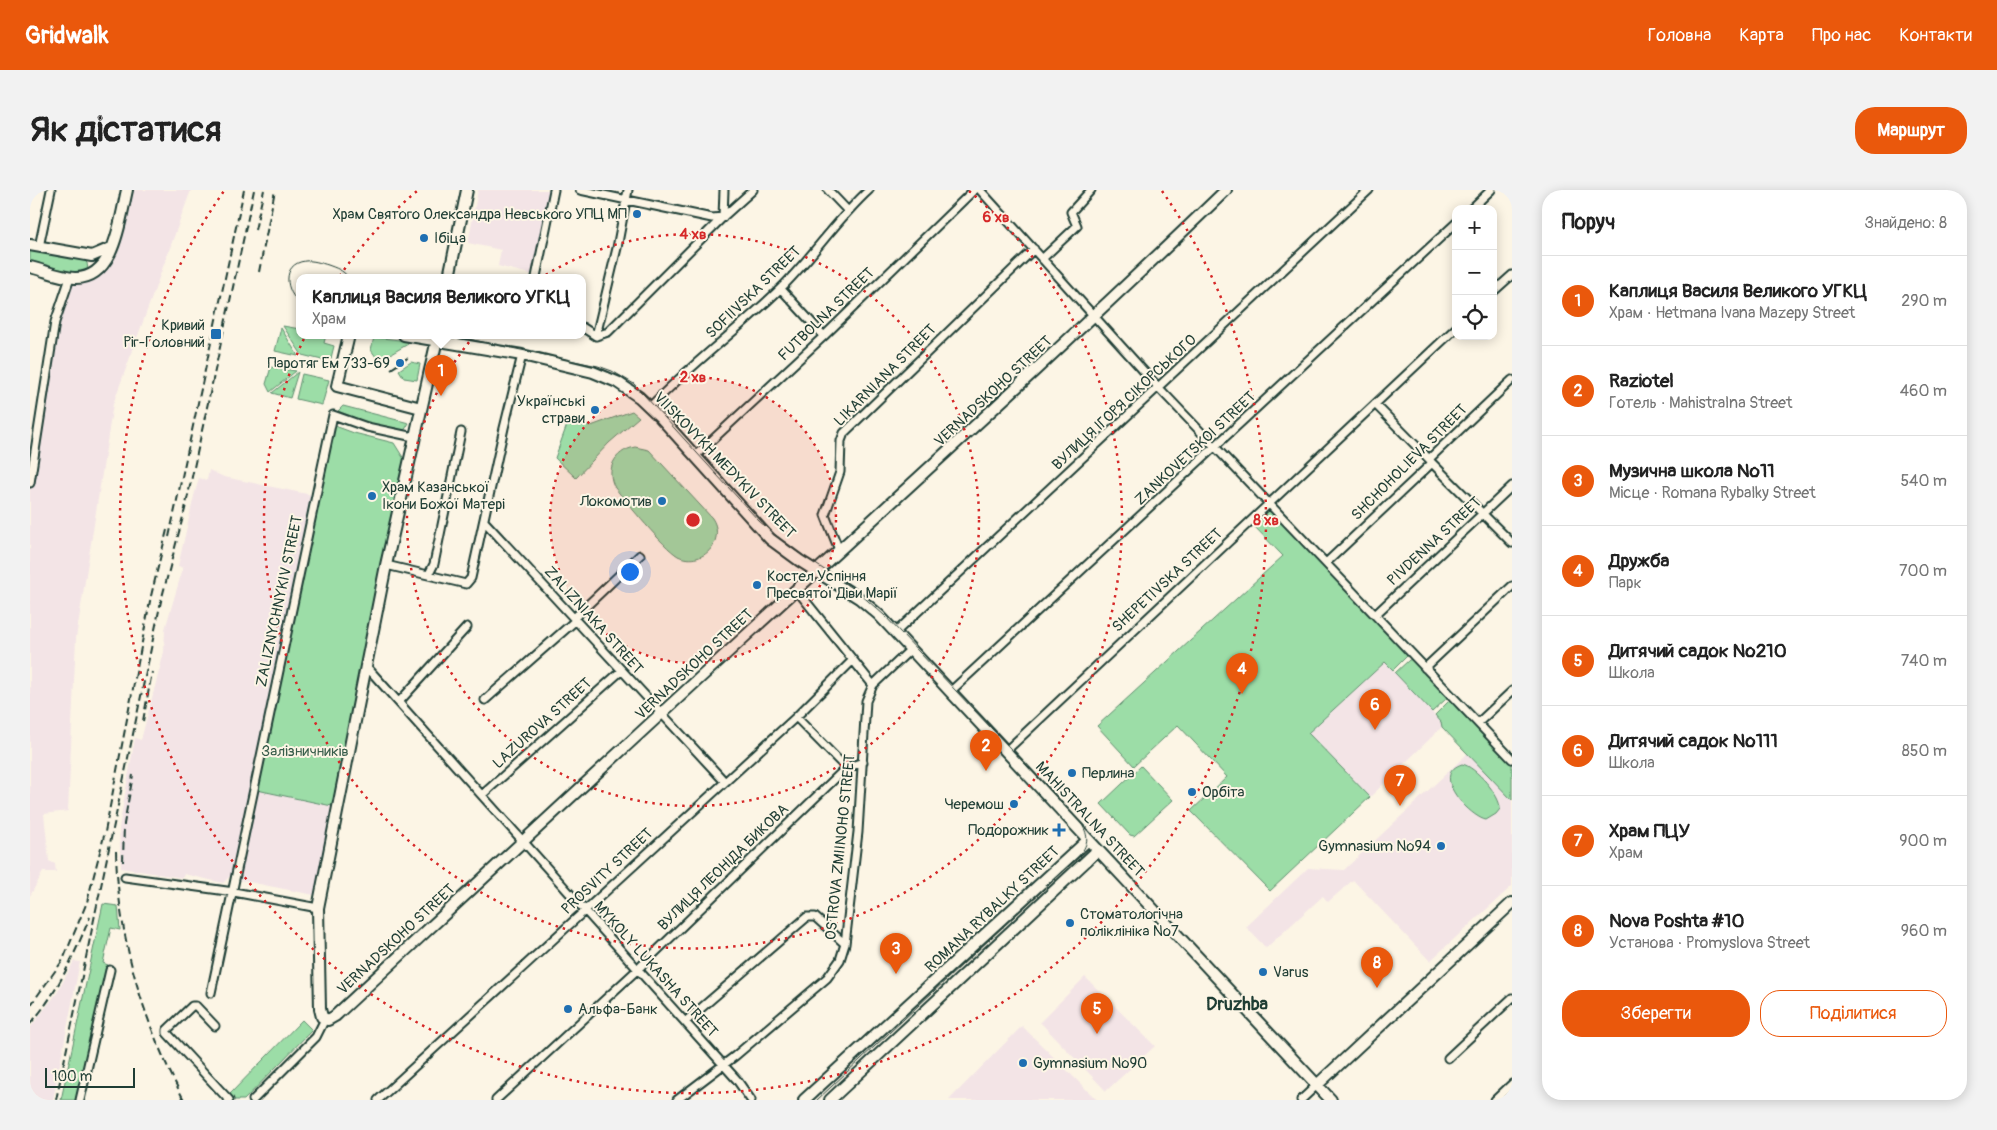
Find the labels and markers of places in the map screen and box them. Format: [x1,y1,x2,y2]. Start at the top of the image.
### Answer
place label: Храм Святого Олександра Невського УПЦ МП [332,205,627,224]
marker: Храм Святого Олександра Невського УПЦ МП [631,208,643,220]
place label: Ібіца [434,229,466,248]
marker: Ібіца [418,232,430,244]
place label: Кривий Ріг-Головний [123,316,205,352]
marker: Кривий Ріг-Головний [209,327,223,341]
place label: Паротяг Ем 733-69 [267,354,390,373]
pin: 1 [425,355,457,396]
marker: Паротяг Ем 733-69 [394,357,406,369]
place label: Українські страви [517,392,585,428]
marker: Українські страви [589,404,601,416]
place label: Храм Казанської Ікони Божої Матері [382,478,505,514]
marker: Храм Казанської Ікони Божої Матері [366,490,378,502]
place label: Локомотив [579,492,652,511]
marker: Локомотив [656,495,668,507]
centre of rings [684,511,702,529]
place label: Костел Успіння Пресвятої Діви Марії [767,567,898,603]
marker: Костел Успіння Пресвятої Діви Марії [751,579,763,591]
pin: 4 [1226,653,1258,694]
pin: 6 [1359,689,1391,730]
pin: 2 [970,730,1002,771]
place label: Перлина [1082,764,1135,783]
pin: 7 [1384,765,1416,806]
marker: Перлина [1066,767,1078,779]
place label: Орбіта [1202,783,1244,802]
marker: Орбіта [1186,786,1198,798]
place label: Черемош [945,795,1004,814]
marker: Черемош [1008,798,1020,810]
place label: Подорожник [968,821,1049,840]
marker: Подорожник [1053,824,1065,836]
place label: Gymnasium №94 [1318,837,1431,856]
marker: Gymnasium №94 [1435,840,1447,852]
place label: Стоматологічна поліклініка №7 [1080,905,1183,941]
marker: Стоматологічна поліклініка №7 [1064,917,1076,929]
pin: 3 [880,933,912,974]
pin: 8 [1361,947,1393,988]
place label: Varus [1273,963,1309,982]
marker: Varus [1257,966,1269,978]
pin: 5 [1081,993,1113,1034]
place label: Альфа-Банк [578,1000,658,1019]
marker: Альфа-Банк [562,1003,574,1015]
place label: Gymnasium №90 [1033,1054,1147,1073]
marker: Gymnasium №90 [1017,1057,1029,1069]

